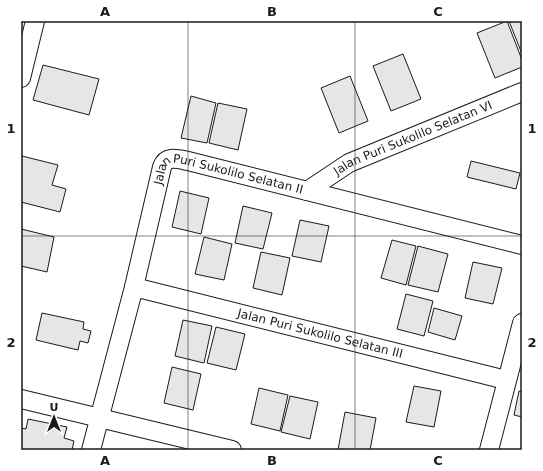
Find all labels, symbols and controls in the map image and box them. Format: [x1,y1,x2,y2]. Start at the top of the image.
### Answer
text: A [100,4,110,19]
text: B [267,4,277,19]
text: C [433,4,443,19]
street label: Jalan Puri Sukolilo Selatan VI [330,98,494,179]
text: 1 [6,121,16,136]
text: 1 [527,121,537,136]
text: Jalan Puri Sukolilo Selatan II [151,152,305,197]
street label: Jalan Puri Sukolilo Selatan II [149,182,315,200]
street label: Jalan Puri Sukolilo Selatan III [235,306,404,361]
text: 2 [6,335,16,350]
text: 2 [527,335,537,350]
north arrow [34,397,74,437]
text: U [50,401,58,414]
text: A [100,453,110,468]
text: B [267,453,277,468]
text: C [433,453,443,468]

